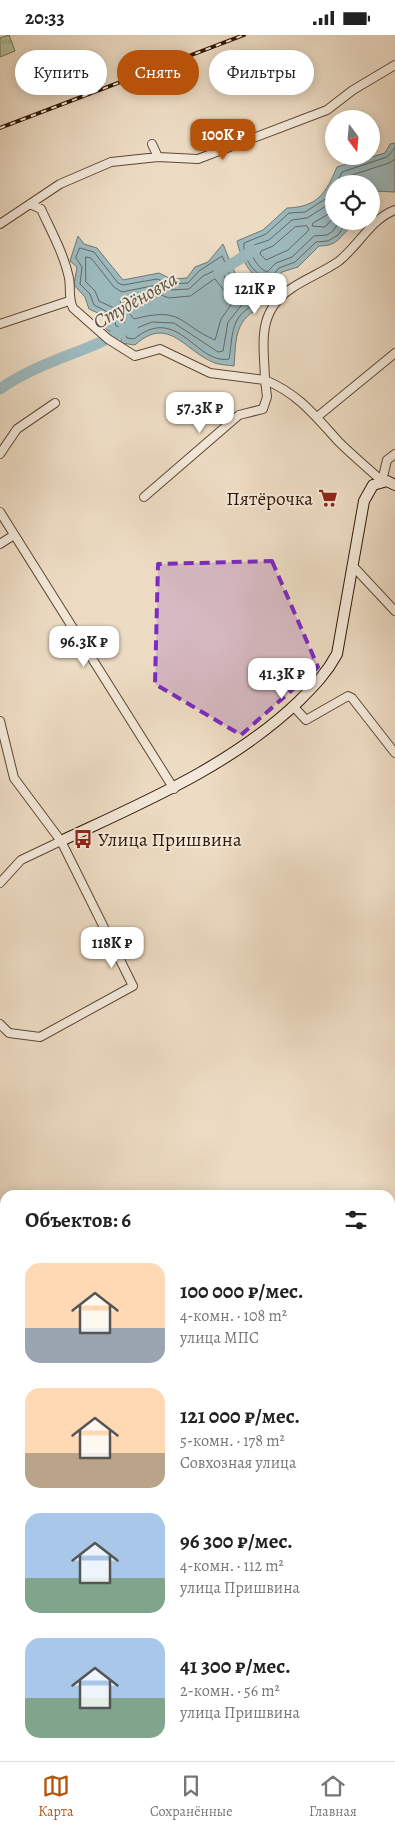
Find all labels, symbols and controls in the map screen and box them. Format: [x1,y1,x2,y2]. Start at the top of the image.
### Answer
text: 20:33 [25,5,65,31]
chip: Купить [15,50,107,95]
chip: Снять [117,50,199,95]
chip: Фильтры [209,50,314,95]
north arrow [325,110,380,165]
map controls [325,110,380,230]
pin: 100K ₽ [182,119,264,161]
text: 100K ₽ [201,124,245,146]
button: locate [325,175,380,230]
water label: Студёновка [88,265,182,335]
pin: 121K ₽ [214,273,296,315]
text: 121K ₽ [235,278,275,300]
pin: 57.3K ₽ [154,391,246,434]
text: 57.3K ₽ [177,397,223,419]
place label: Пятёрочка [226,486,313,512]
supermarket icon: Пятёрочка [317,487,339,509]
pin: 96.3K ₽ [38,625,130,668]
text: 96.3K ₽ [60,631,108,653]
pin: 41.3K ₽ [236,657,328,700]
text: 41.3K ₽ [259,663,305,685]
place label: Улица Пришвина [98,827,242,853]
bus stop icon: Улица Пришвина [72,828,94,850]
pin: 118K ₽ [71,927,153,969]
text: 118K ₽ [92,932,132,954]
text: Объектов: 6 [25,1206,131,1234]
icon: filters [342,1206,370,1234]
text: 100 000 ₽/мес. [180,1277,304,1305]
icon: home [65,1283,125,1343]
text: 4-комн. · 108 m² [180,1305,287,1327]
text: улица МПС [180,1327,259,1349]
text: 121 000 ₽/мес. [180,1402,300,1430]
icon: home [65,1408,125,1468]
text: 5-комн. · 178 m² [180,1430,285,1452]
text: Совхозная улица [180,1452,296,1474]
text: 96 300 ₽/мес. [180,1527,293,1555]
icon: home [65,1533,125,1593]
text: 4-комн. · 112 m² [180,1555,284,1577]
text: улица Пришвина [180,1577,300,1599]
text: 41 300 ₽/мес. [180,1652,291,1680]
icon: home [65,1658,125,1718]
text: 2-комн. · 56 m² [180,1680,280,1702]
text: улица Пришвина [180,1702,300,1724]
tab: Карта [38,1772,74,1821]
tab: Сохранённые [150,1772,233,1821]
tab: Главная [309,1772,357,1821]

